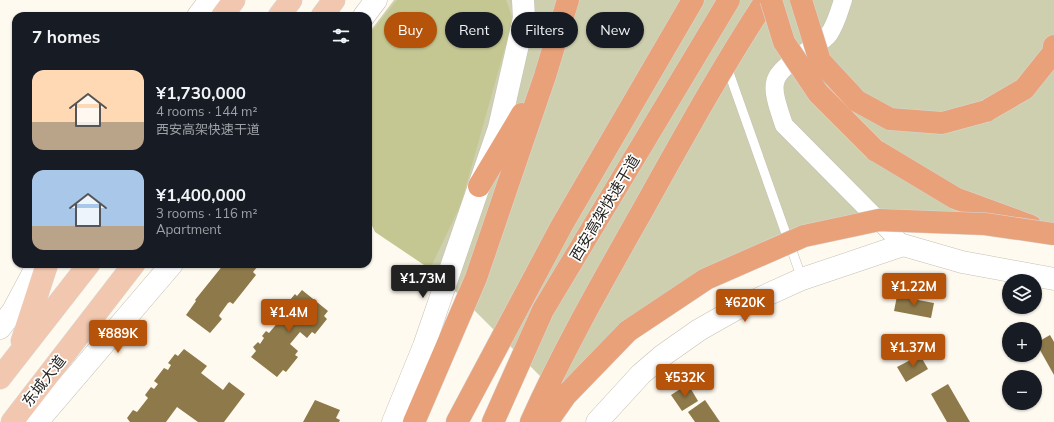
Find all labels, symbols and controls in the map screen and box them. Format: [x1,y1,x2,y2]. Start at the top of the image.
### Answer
chip: Buy [384,12,437,48]
chip: Rent [445,12,503,48]
chip: Filters [511,12,578,48]
chip: New [586,12,644,48]
icon: filters [330,25,352,47]
text: 7 homes [32,26,100,47]
text: ¥1,730,000 [156,82,246,103]
icon: home [64,86,112,134]
text: 4 rooms · 144 m² [156,103,257,119]
text: 西安高架快速干道 [156,121,260,137]
street label: 西安高架快速干道 [566,151,644,264]
text: ¥1,400,000 [156,184,246,205]
icon: home [64,186,112,234]
text: 3 rooms · 116 m² [156,205,257,221]
text: Apartment [156,221,221,237]
pin: ¥1.73M [390,265,456,299]
text: ¥1.73M [400,270,446,286]
pin: ¥1.22M [881,273,947,307]
map controls [1002,274,1042,410]
button: layers [1002,274,1042,314]
text: ¥1.22M [891,278,937,294]
pin: ¥620K [717,289,773,323]
text: ¥620K [725,294,765,310]
pin: ¥1.4M [261,299,317,333]
text: ¥1.4M [270,304,308,320]
pin: ¥889K [90,320,146,354]
button: + [1002,322,1042,362]
text: ¥889K [98,325,138,341]
pin: ¥1.37M [880,334,946,368]
text: ¥1.37M [890,339,936,355]
street label: 东城大道 [18,351,70,410]
pin: ¥532K [657,364,713,398]
text: ¥532K [665,369,705,385]
button: − [1002,370,1042,410]

